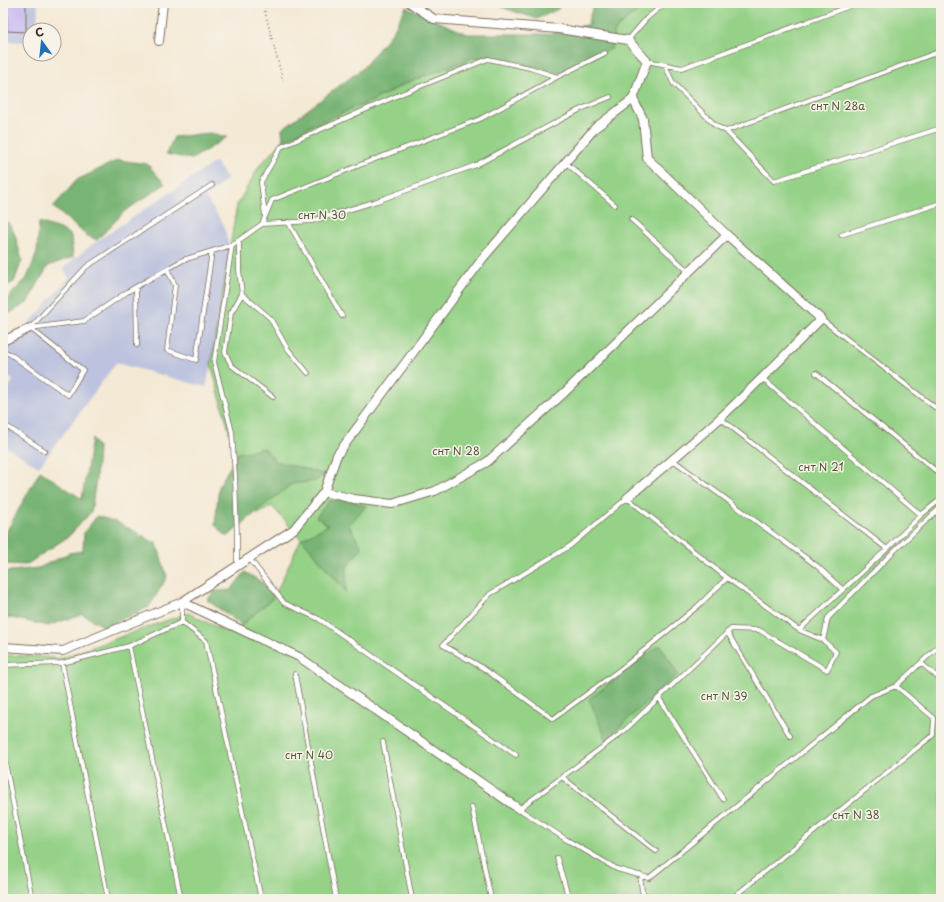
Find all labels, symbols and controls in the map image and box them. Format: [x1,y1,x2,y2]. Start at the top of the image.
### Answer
north arrow [22,22,62,62]
text: С [33,23,45,41]
park label: снт N 28а [811,97,865,114]
park label: снт N 30 [298,206,346,223]
park label: снт N 28 [432,442,480,459]
park label: снт N 21 [798,458,844,475]
park label: снт N 39 [701,687,747,704]
park label: снт N 40 [285,746,333,763]
park label: снт N 38 [832,806,880,823]

